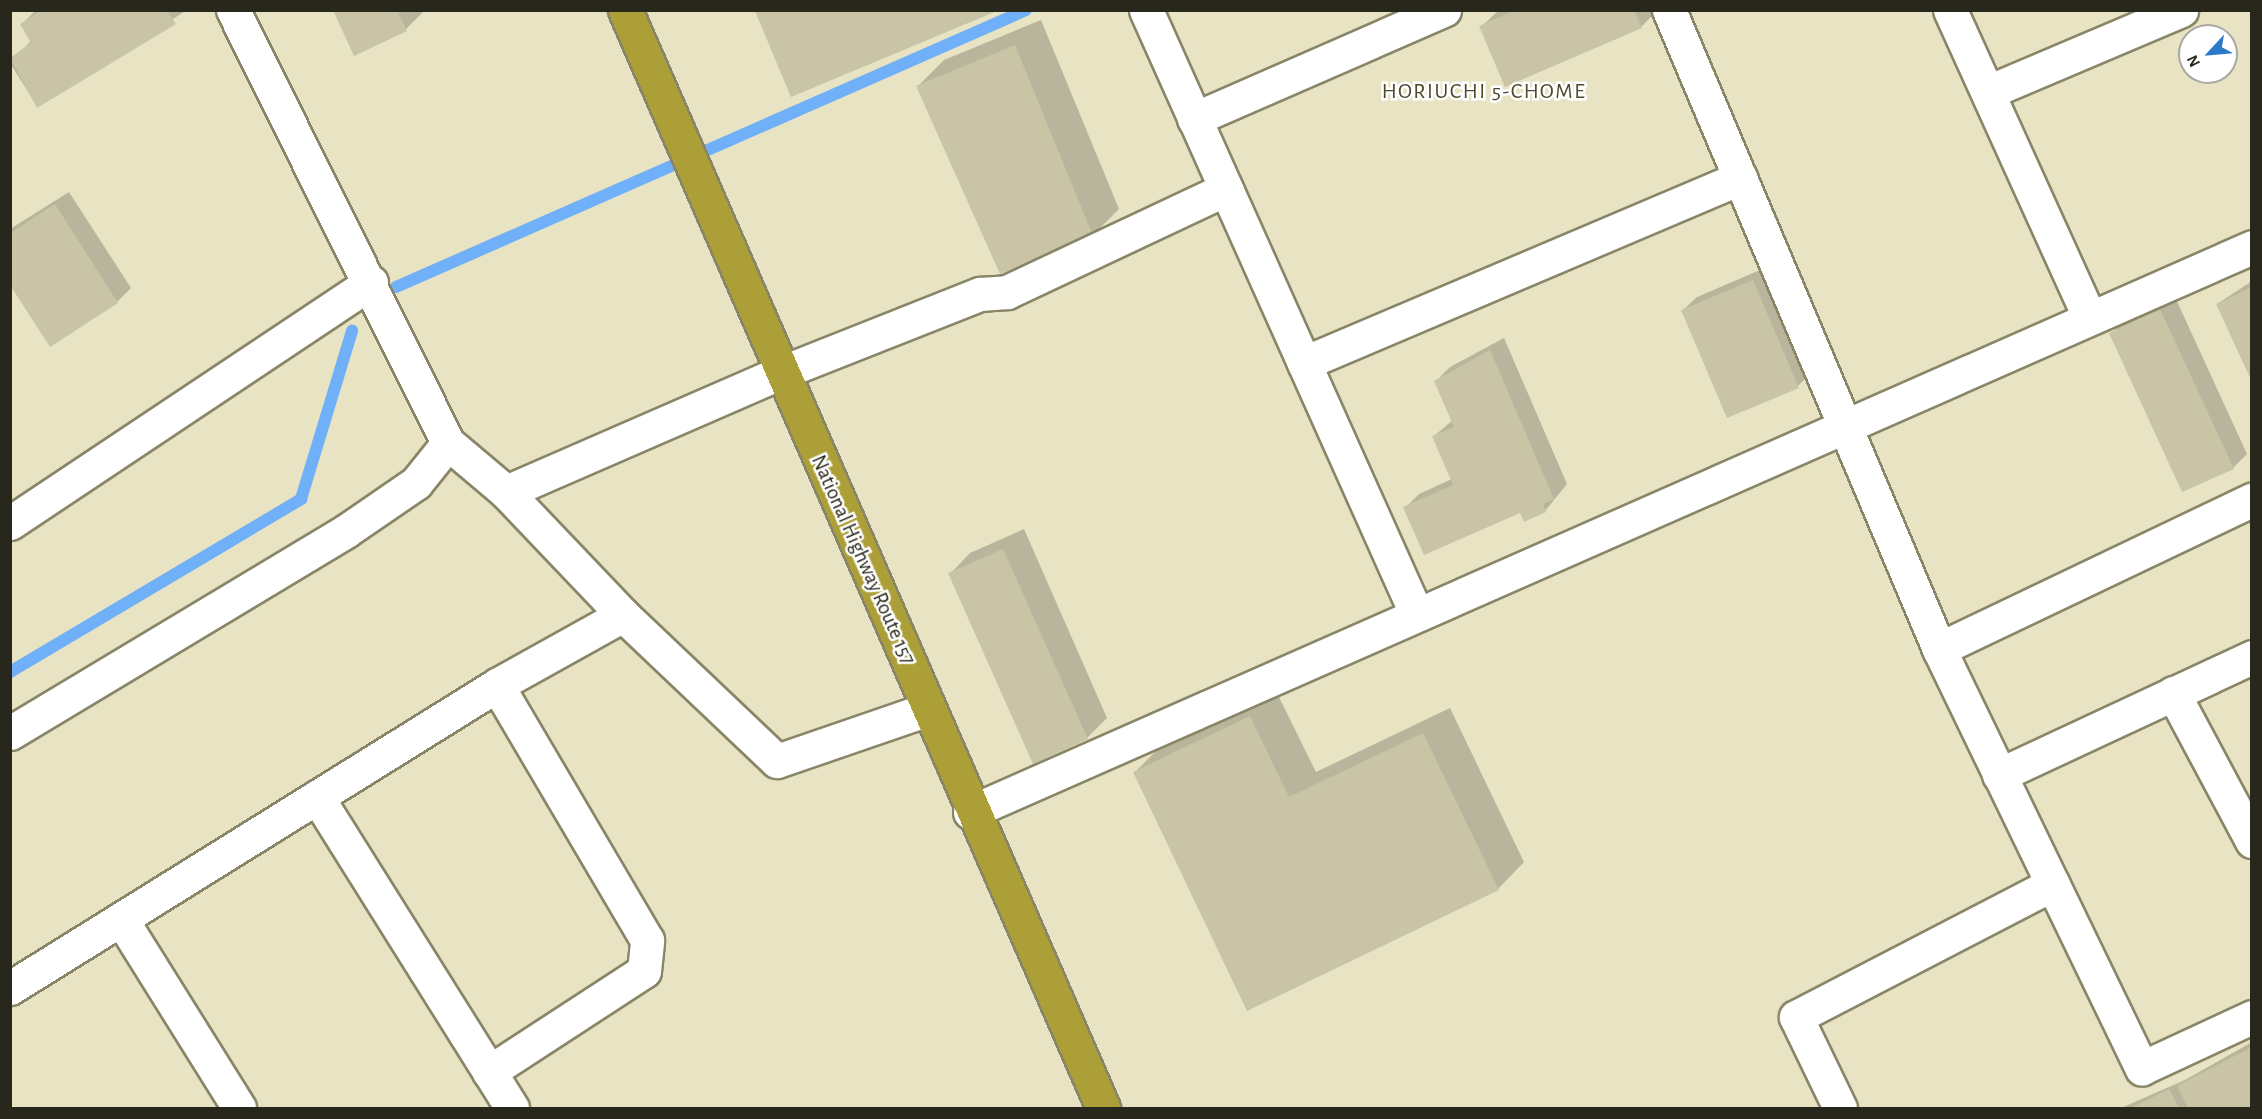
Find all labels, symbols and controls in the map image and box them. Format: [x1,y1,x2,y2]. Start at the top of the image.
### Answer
north arrow [2178,24,2238,84]
text: N [2184,53,2203,70]
district label: HORIUCHI 5-CHOME [1382,79,1586,105]
street label: National Highway Route 157 [805,451,921,669]

